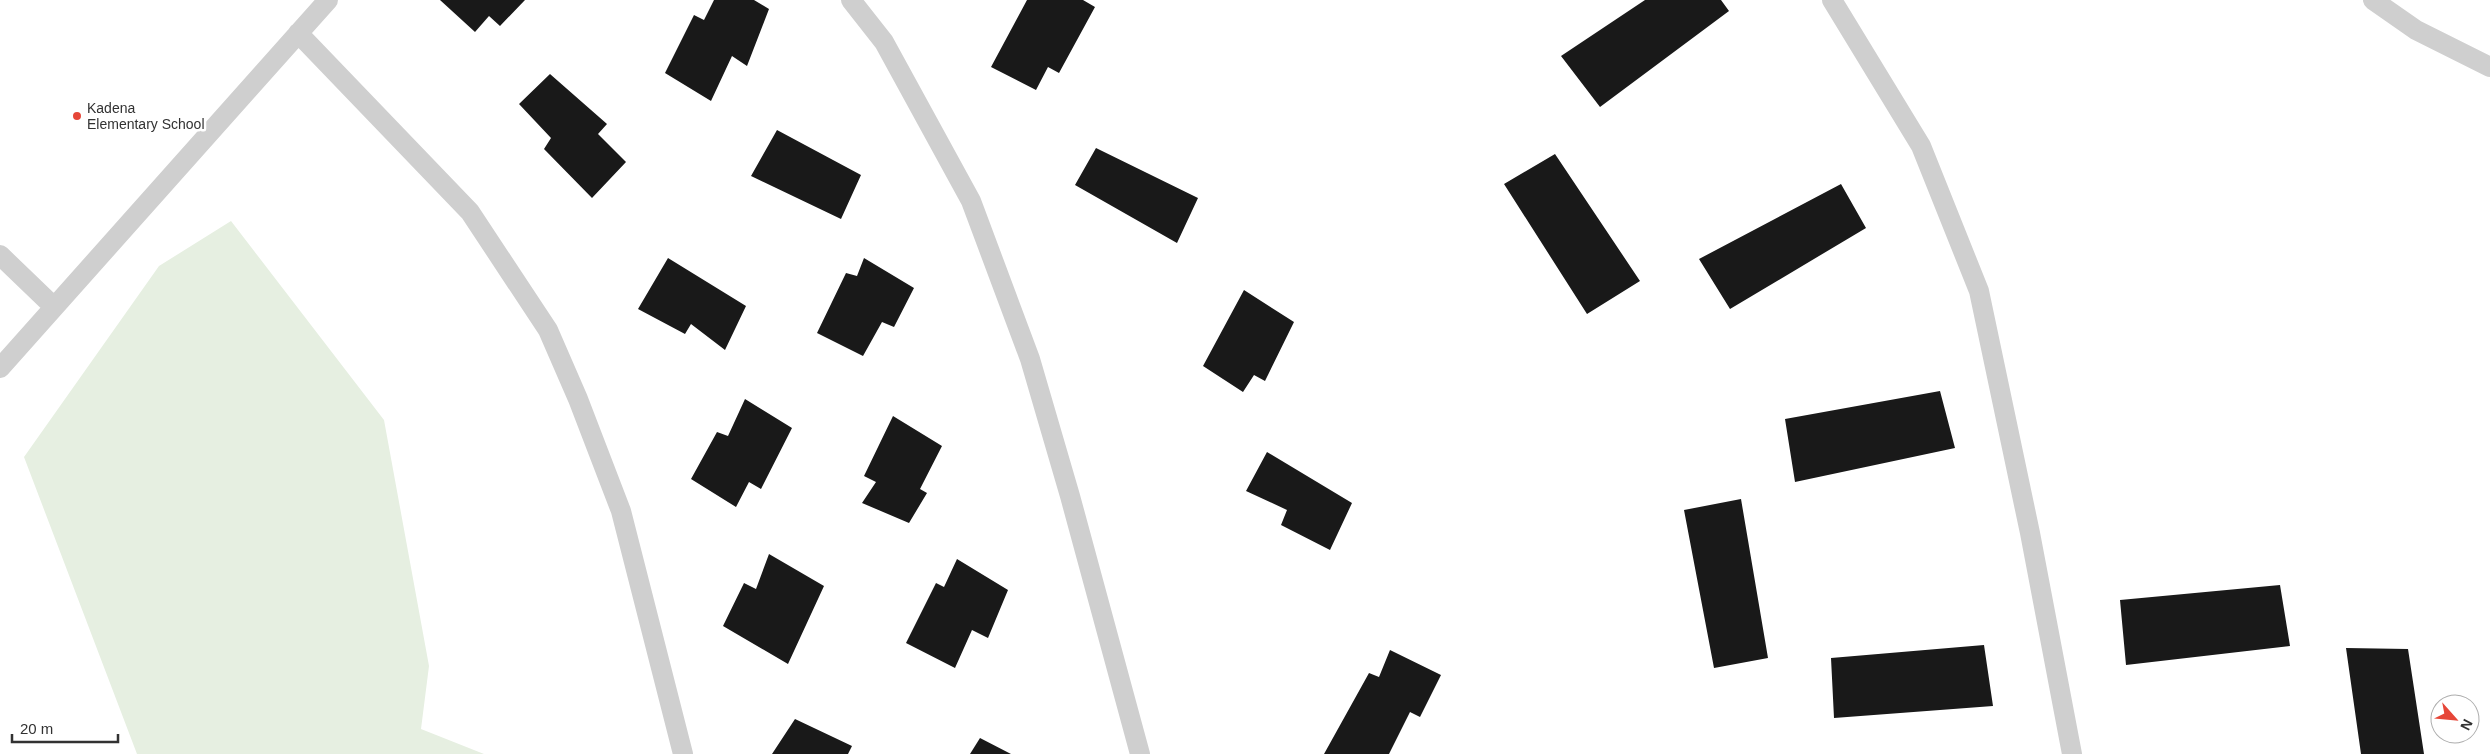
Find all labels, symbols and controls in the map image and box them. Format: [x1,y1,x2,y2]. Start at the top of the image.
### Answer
place label: Kadena Elementary School [87,100,205,132]
marker: Kadena Elementary School [71,110,83,122]
north arrow [2430,694,2480,744]
scale bar [12,712,119,744]
text: N [2457,717,2476,733]
text: 20 m [20,720,53,737]

